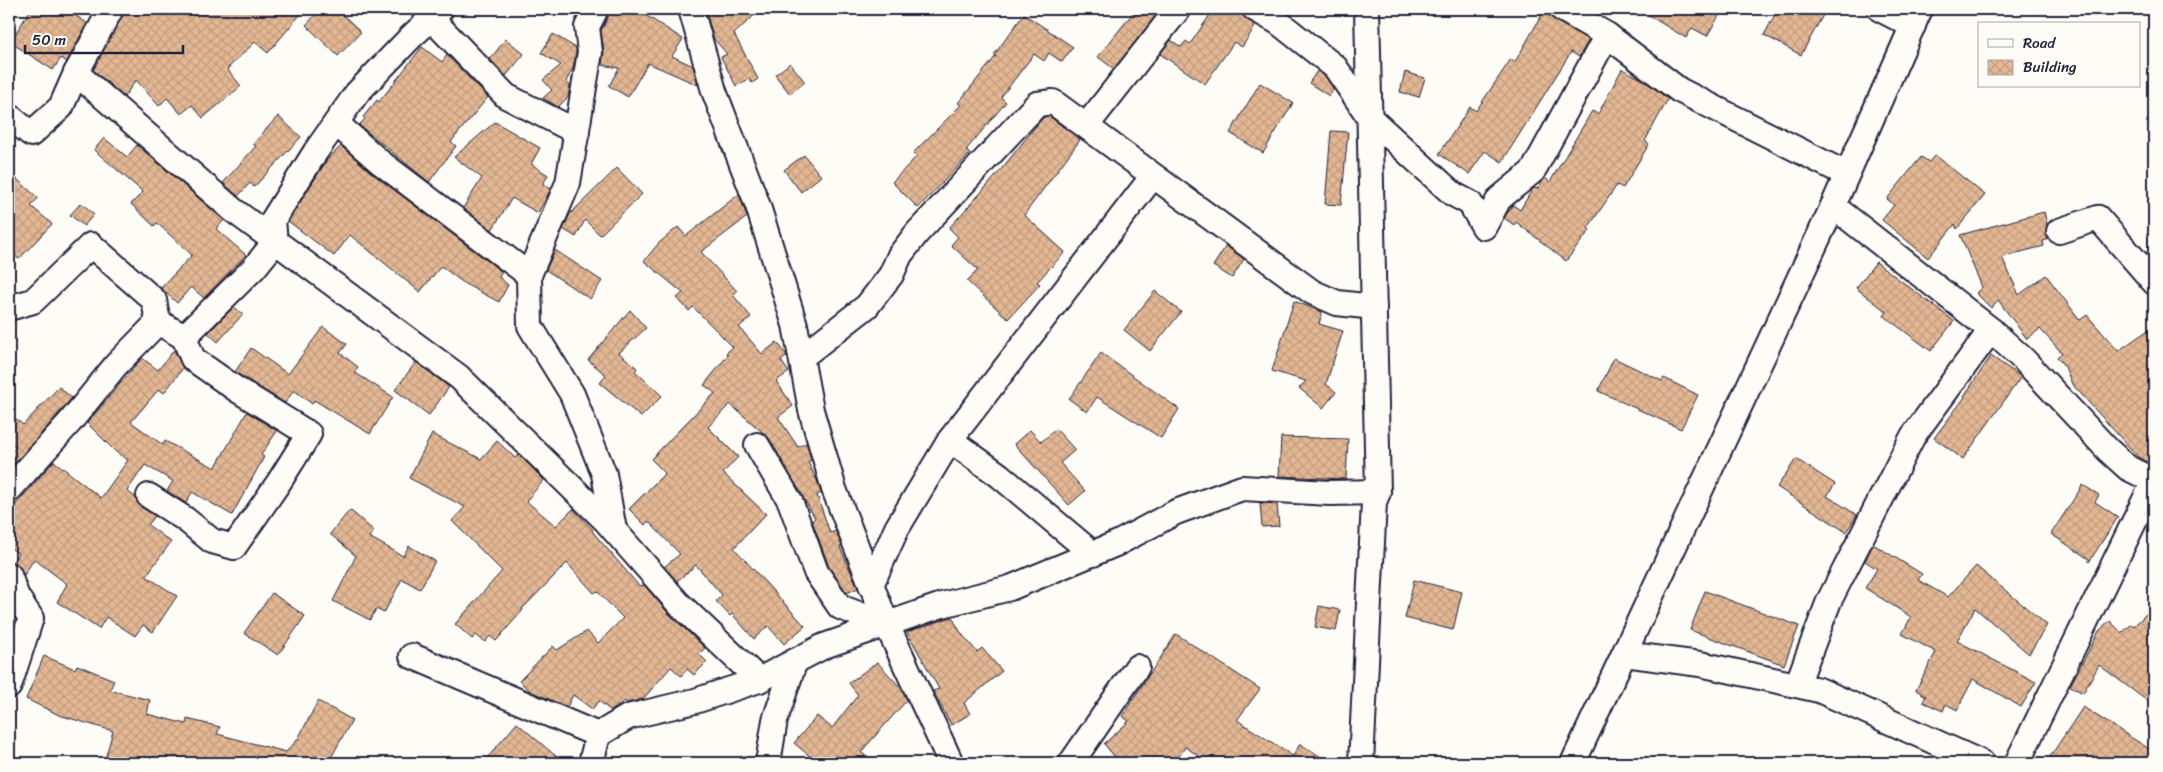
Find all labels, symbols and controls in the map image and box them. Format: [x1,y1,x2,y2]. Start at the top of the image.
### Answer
scale bar [25,22,182,54]
legend [1978,22,2140,88]
text: 50 m [32,27,67,53]
text: Road [2023,30,2056,56]
text: Building [2023,54,2077,80]

